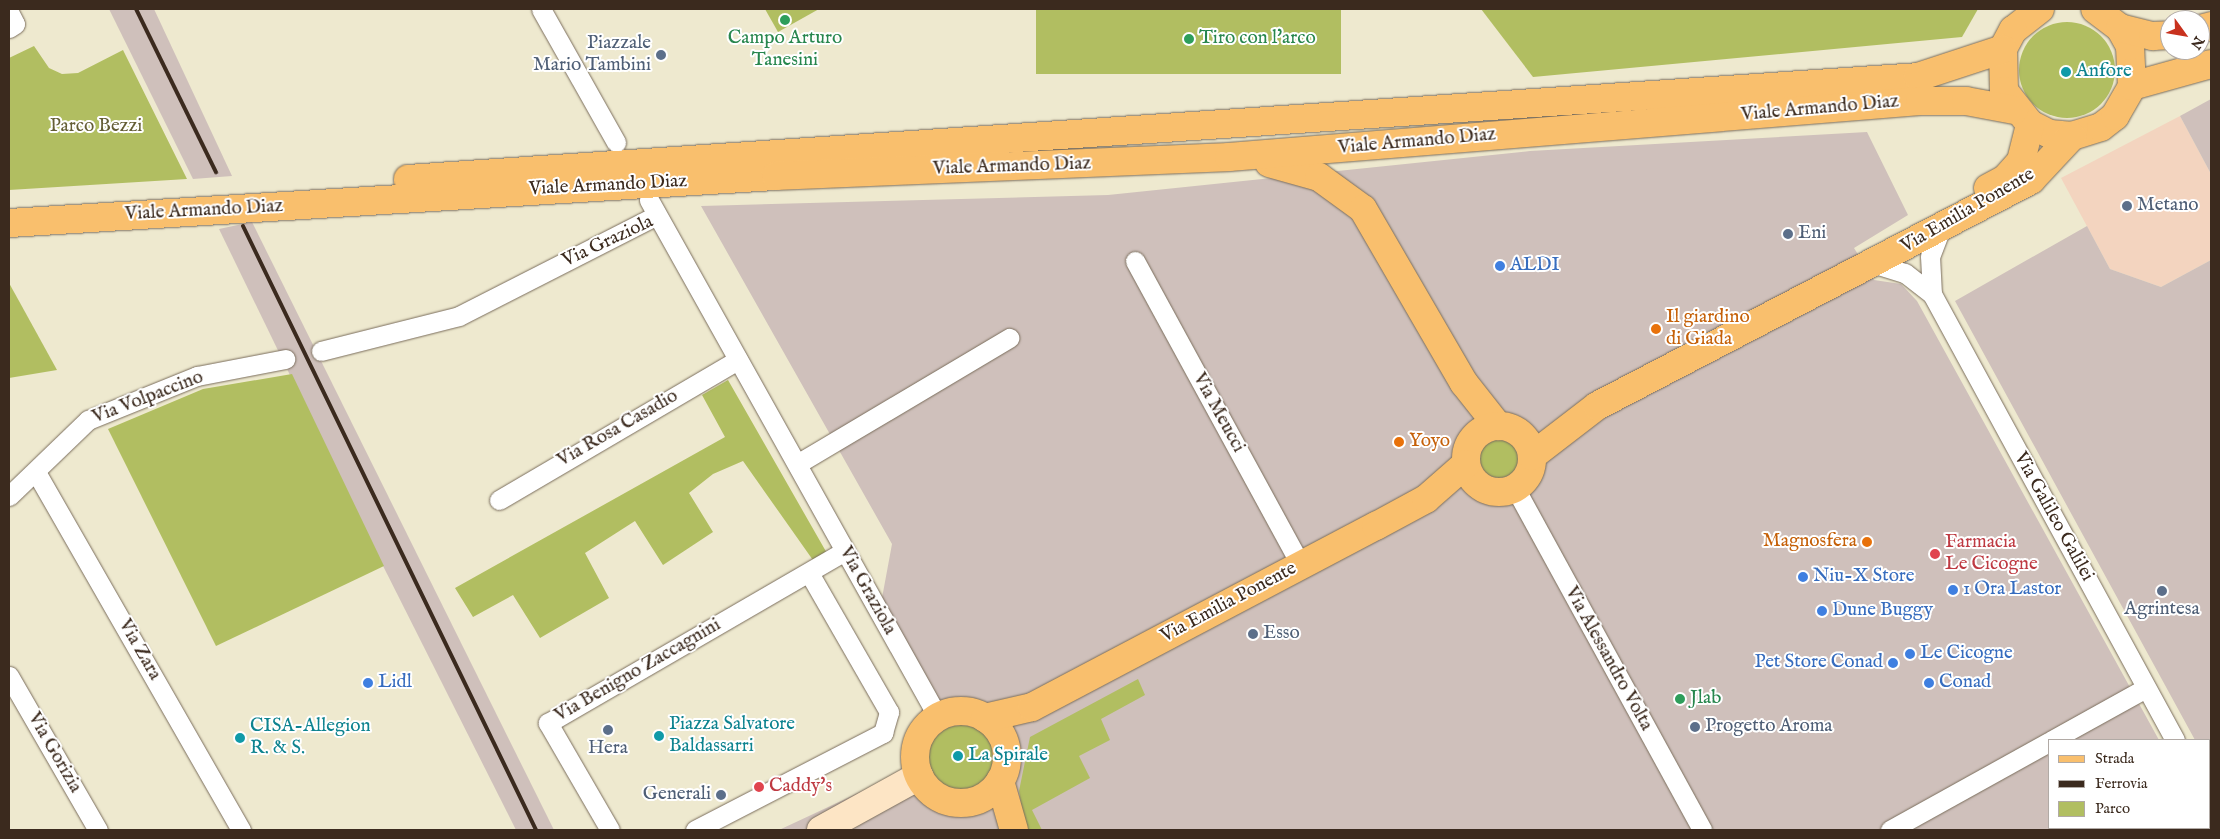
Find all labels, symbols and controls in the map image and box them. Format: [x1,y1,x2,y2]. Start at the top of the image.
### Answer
north arrow [2160,10,2210,60]
marker: Campo Arturo Tanesini [779,14,791,26]
place label: Campo Arturo Tanesini [728,28,842,72]
place label: Tiro con l'arco [1199,28,1316,50]
place label: Piazzale Mario Tambini [533,33,651,77]
marker: Tiro con l'arco [1183,33,1195,45]
text: N [2186,33,2208,52]
marker: Piazzale Mario Tambini [655,49,667,61]
place label: Anfore [2076,61,2132,83]
marker: Anfore [2060,66,2072,78]
street label: Viale Armando Diaz [1740,91,1900,127]
park label: Parco Bezzi [50,116,142,138]
street label: Viale Armando Diaz [1337,124,1497,160]
street label: Viale Armando Diaz [932,153,1092,181]
street label: Via Emilia Ponente [1897,164,2039,258]
street label: Viale Armando Diaz [528,170,688,202]
street label: Viale Armando Diaz [124,195,284,227]
place label: Metano [2137,195,2199,217]
marker: Metano [2121,200,2133,212]
street label: Via Graziola [559,211,657,273]
place label: Eni [1798,223,1826,245]
marker: Eni [1782,228,1794,240]
place label: ALDI [1510,255,1560,277]
marker: ALDI [1494,260,1506,272]
place label: Il giardino di Giada [1666,307,1750,351]
marker: Il giardino di Giada [1650,323,1662,335]
street label: Via Volpaccino [89,366,207,430]
street label: Via Meucci [1187,369,1249,457]
street label: Via Rosa Casadio [554,385,682,473]
place label: Yoyo [1409,431,1450,453]
marker: Yoyo [1393,436,1405,448]
street label: Via Galileo Galilei [2008,448,2098,586]
place label: Magnosfera [1763,531,1857,553]
place label: Farmacia Le Cicogne [1945,532,2038,576]
marker: Magnosfera [1861,536,1873,548]
street label: Via Graziola [833,543,901,639]
marker: Farmacia Le Cicogne [1929,548,1941,560]
street label: Via Emilia Ponente [1157,558,1301,648]
place label: Niu-X Store [1813,566,1915,588]
marker: Niu-X Store [1797,571,1809,583]
place label: 1 Ora Lastor [1963,579,2061,601]
street label: Via Alessandro Volta [1559,583,1657,735]
marker: 1 Ora Lastor [1947,584,1959,596]
marker: Agrintesa [2156,585,2168,597]
place label: Agrintesa [2124,599,2200,621]
place label: Dune Buggy [1832,600,1933,622]
marker: Dune Buggy [1816,605,1828,617]
street label: Via Benigno Zaccagnini [551,614,725,728]
street label: Via Zara [112,615,166,685]
place label: Esso [1263,623,1300,645]
marker: Esso [1247,628,1259,640]
place label: Le Cicogne [1920,643,2013,665]
marker: Le Cicogne [1904,648,1916,660]
place label: Pet Store Conad [1754,652,1883,674]
marker: Pet Store Conad [1887,657,1899,669]
place label: Lidl [378,672,412,694]
place label: Conad [1939,672,1991,694]
marker: Lidl [362,677,374,689]
marker: Conad [1923,677,1935,689]
place label: Jlab [1690,688,1721,710]
marker: Jlab [1674,693,1686,705]
street label: Via Gorizia [22,709,86,797]
place label: Piazza Salvatore Baldassarri [669,714,795,758]
place label: CISA-Allegion R. & S. [250,716,371,760]
place label: Progetto Aroma [1705,716,1833,738]
marker: Progetto Aroma [1689,721,1701,733]
marker: Hera [602,724,614,736]
marker: Piazza Salvatore Baldassarri [653,730,665,742]
marker: CISA-Allegion R. & S. [234,732,246,744]
place label: Hera [588,738,628,760]
legend [2048,739,2210,829]
place label: La Spirale [968,745,1048,767]
text: Strada [2095,749,2134,768]
marker: La Spirale [952,750,964,762]
text: Ferrovia [2095,774,2147,793]
place label: Caddy's [769,776,832,798]
marker: Caddy's [753,781,765,793]
place label: Generali [643,784,711,806]
marker: Generali [715,789,727,801]
text: Parco [2095,799,2130,818]

